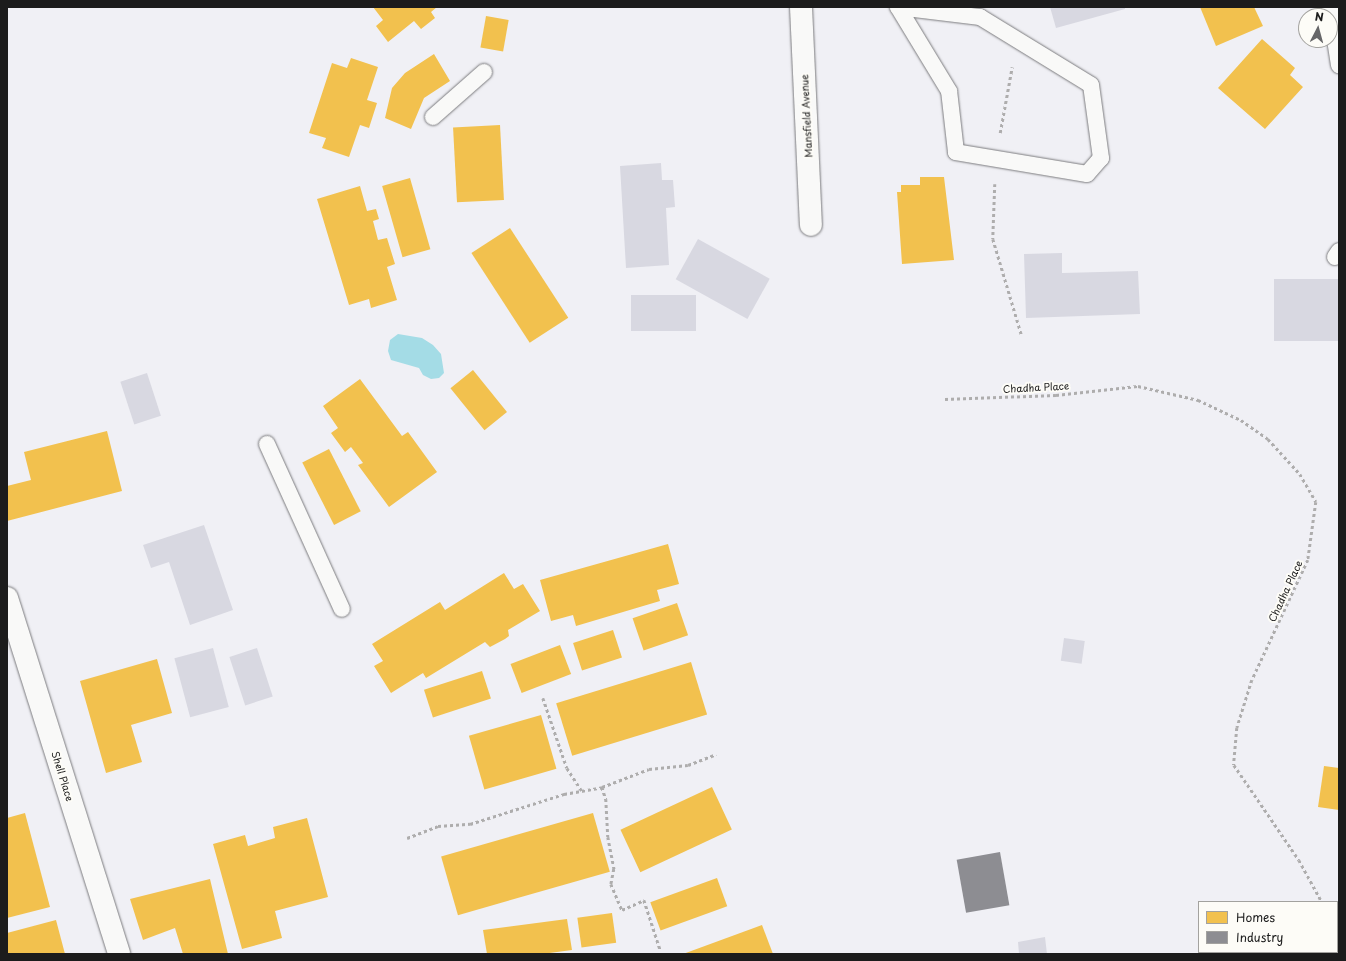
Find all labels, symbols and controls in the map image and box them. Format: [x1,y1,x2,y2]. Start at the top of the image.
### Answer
north arrow [1298,8,1338,48]
text: N [1314,8,1324,25]
street label: Mansfield Avenue [798,74,814,158]
street label: Chadha Place [1002,379,1070,395]
street label: Chadha Place [1265,558,1305,624]
street label: Shell Place [50,749,76,803]
legend [1198,901,1338,953]
text: Homes [1236,908,1275,926]
text: Industry [1236,928,1283,946]

